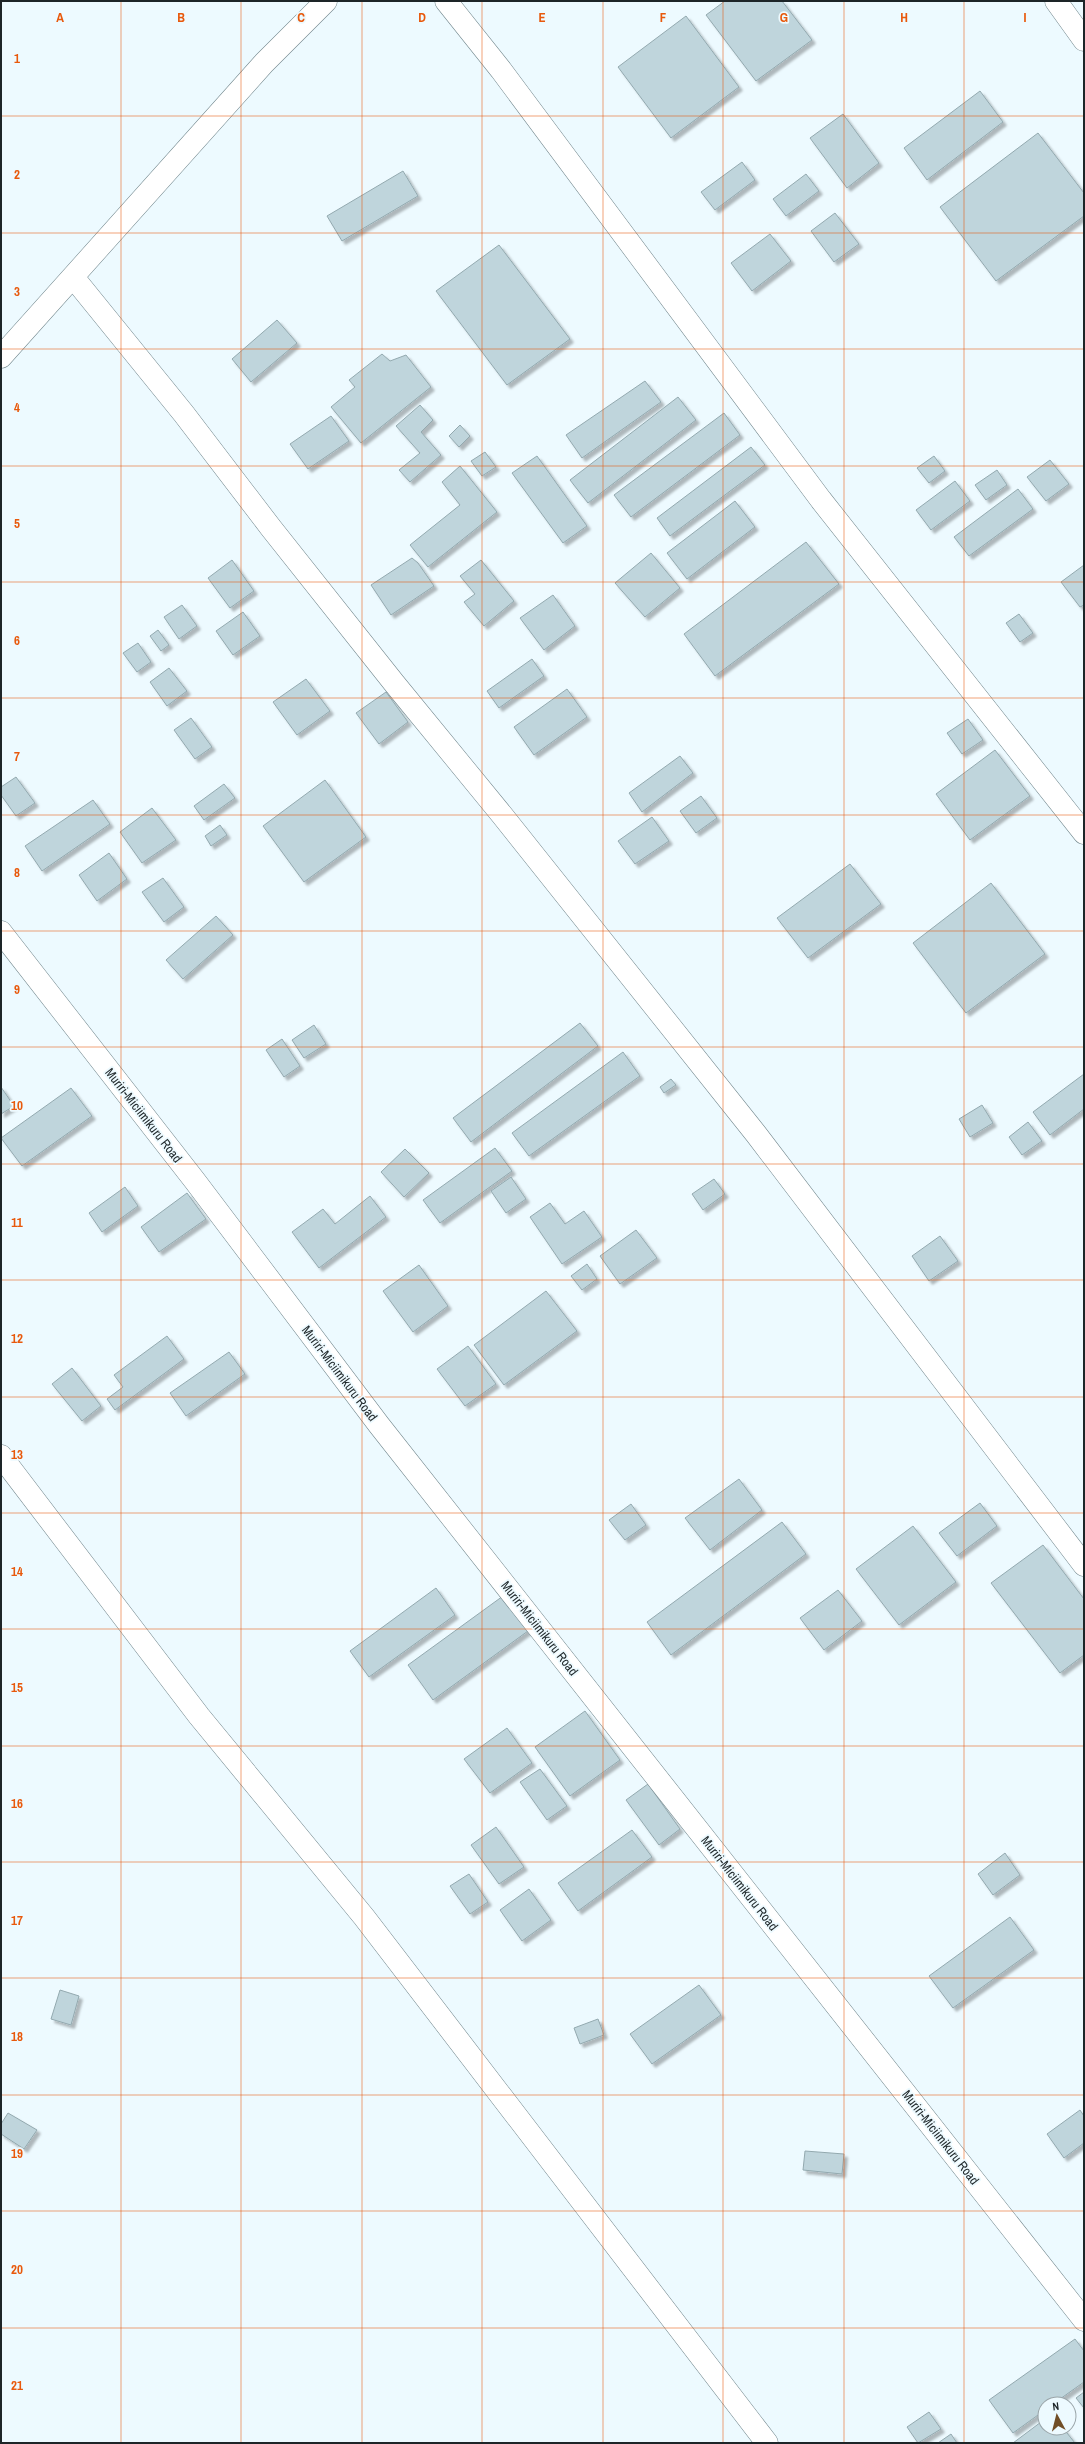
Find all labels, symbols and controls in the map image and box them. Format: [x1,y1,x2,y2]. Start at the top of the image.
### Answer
text: A [56,9,64,26]
text: B [177,9,185,26]
text: C [297,9,305,26]
text: D [418,9,426,26]
text: E [538,9,546,26]
text: F [660,9,667,26]
text: G [780,9,788,26]
text: H [900,9,908,26]
text: I [1024,9,1027,26]
text: 1 [14,50,20,67]
text: 2 [14,166,20,183]
text: 3 [14,283,20,300]
text: 4 [14,399,20,416]
text: 5 [14,515,20,532]
text: 6 [14,632,20,649]
text: 7 [14,748,20,765]
text: 8 [14,864,20,881]
text: 9 [14,981,20,998]
street label: Muriri-Miciimikuru Road [101,1065,186,1166]
text: 10 [11,1097,23,1114]
text: 11 [11,1214,23,1231]
street label: Muriri-Miciimikuru Road [298,1322,381,1425]
text: 12 [11,1330,23,1347]
text: 13 [11,1446,23,1463]
text: 14 [11,1563,23,1580]
street label: Muriri-Miciimikuru Road [497,1578,582,1679]
text: 15 [11,1679,23,1696]
text: 16 [11,1795,23,1812]
street label: Muriri-Miciimikuru Road [697,1833,782,1934]
text: 17 [11,1912,23,1929]
text: 18 [11,2028,23,2045]
street label: Muriri-Miciimikuru Road [898,2087,983,2188]
text: 19 [11,2145,23,2162]
text: 20 [11,2261,23,2278]
text: 21 [11,2377,23,2394]
north arrow [1037,2396,1077,2436]
text: N [1052,2399,1060,2413]

